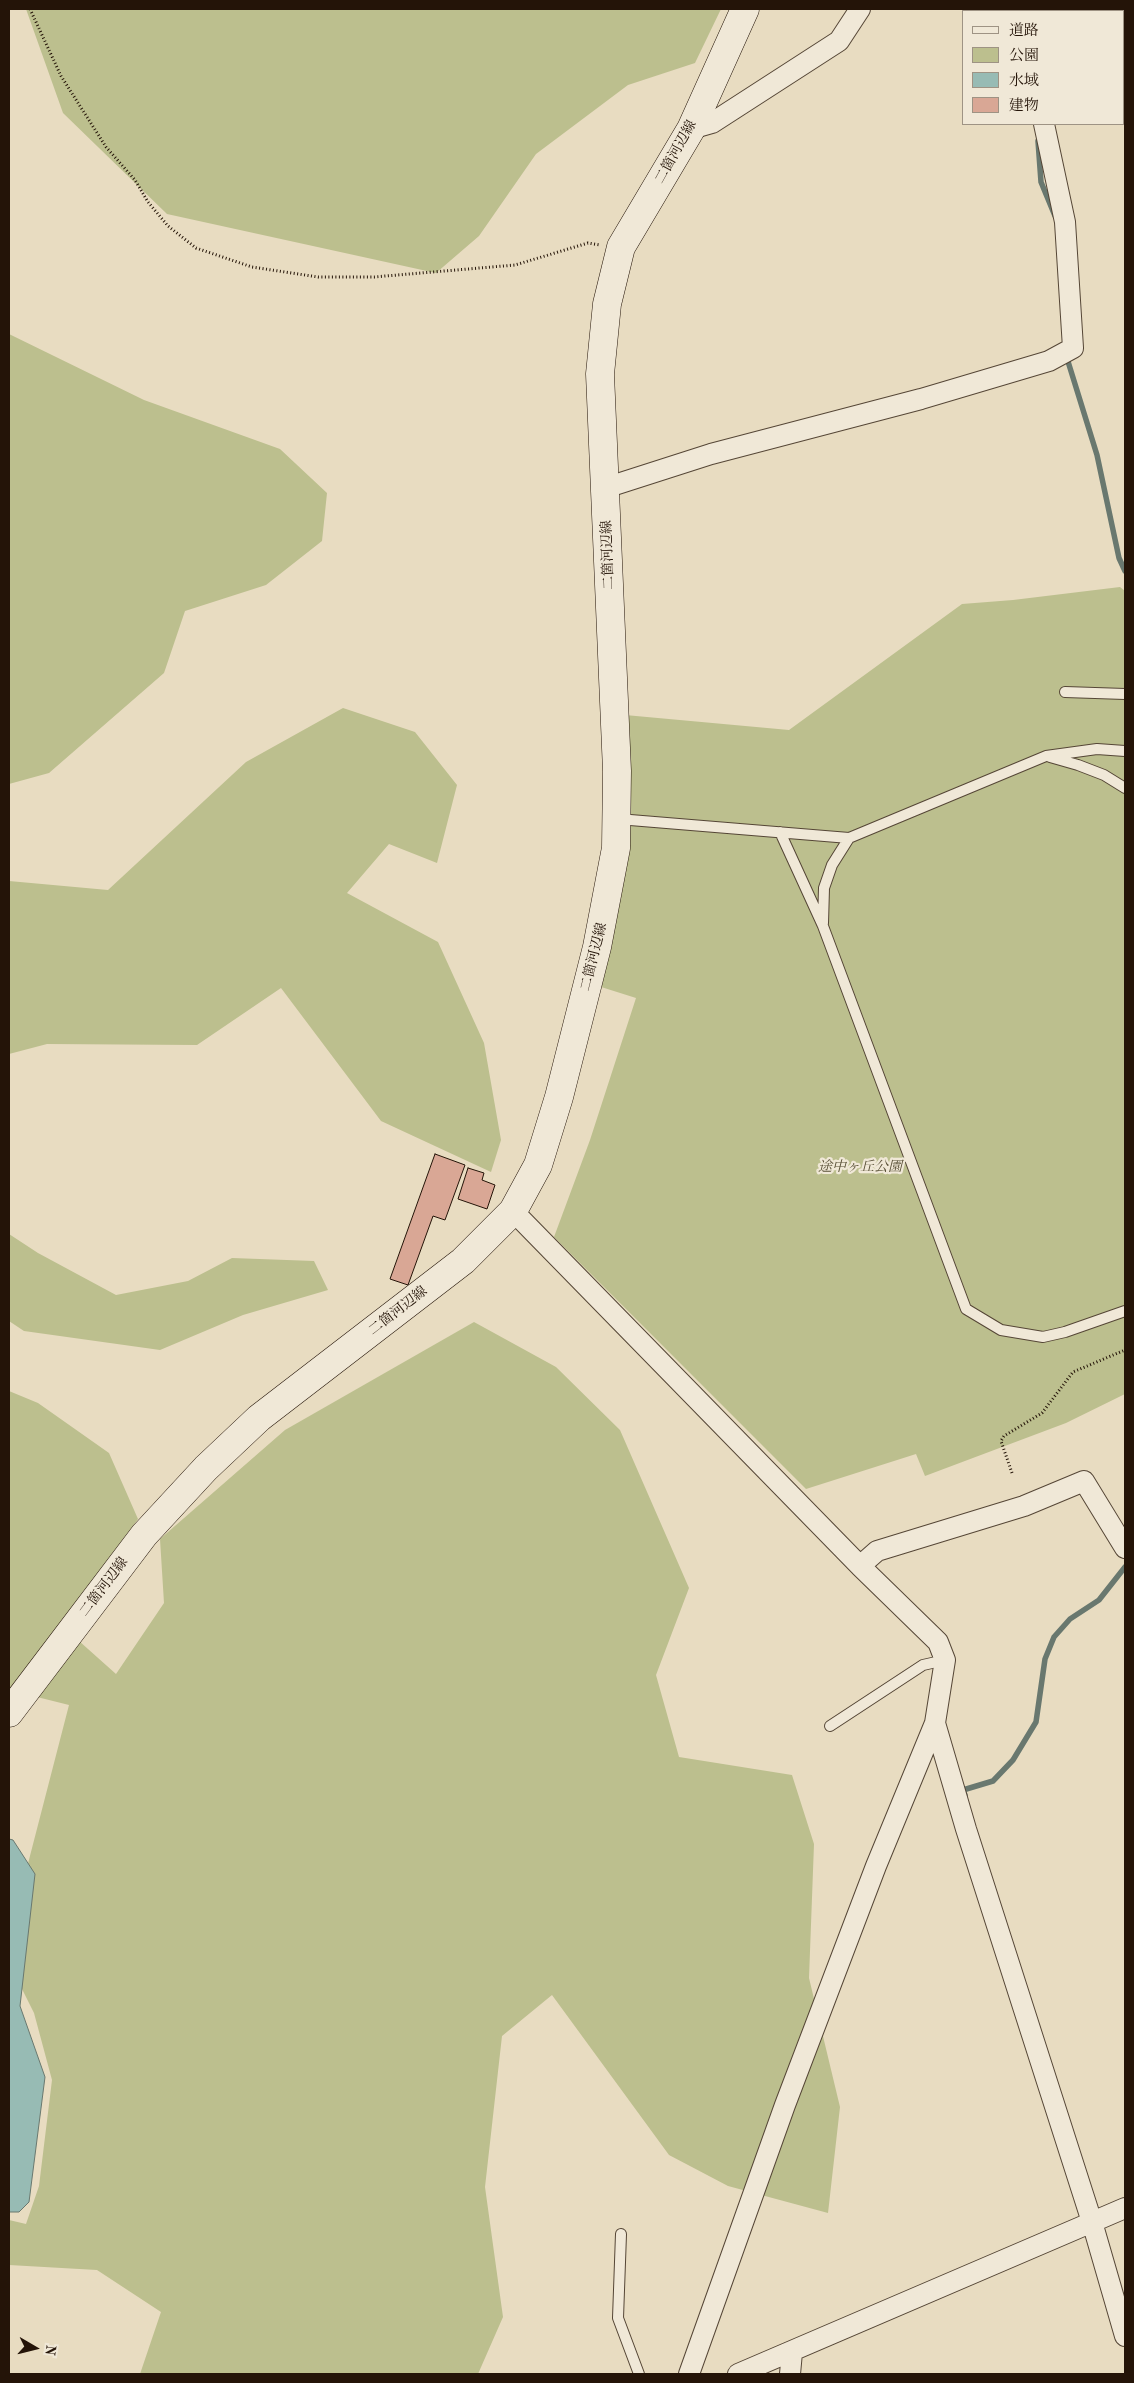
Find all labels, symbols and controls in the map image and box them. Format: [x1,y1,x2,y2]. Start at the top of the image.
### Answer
legend [962,10,1124,125]
text: 道路 [1009,24,1039,39]
text: 公園 [1009,49,1039,64]
text: 水域 [1009,74,1039,89]
text: 建物 [1009,99,1039,114]
street label: 二箇河辺線 [652,117,700,187]
street label: 二箇河辺線 [598,520,618,590]
street label: 二箇河辺線 [577,921,611,993]
park label: 途中ヶ丘公園 [818,1159,902,1175]
street label: 二箇河辺線 [365,1283,431,1339]
street label: 二箇河辺線 [76,1554,132,1620]
north arrow [10,2323,60,2373]
text: N [42,2344,58,2356]

